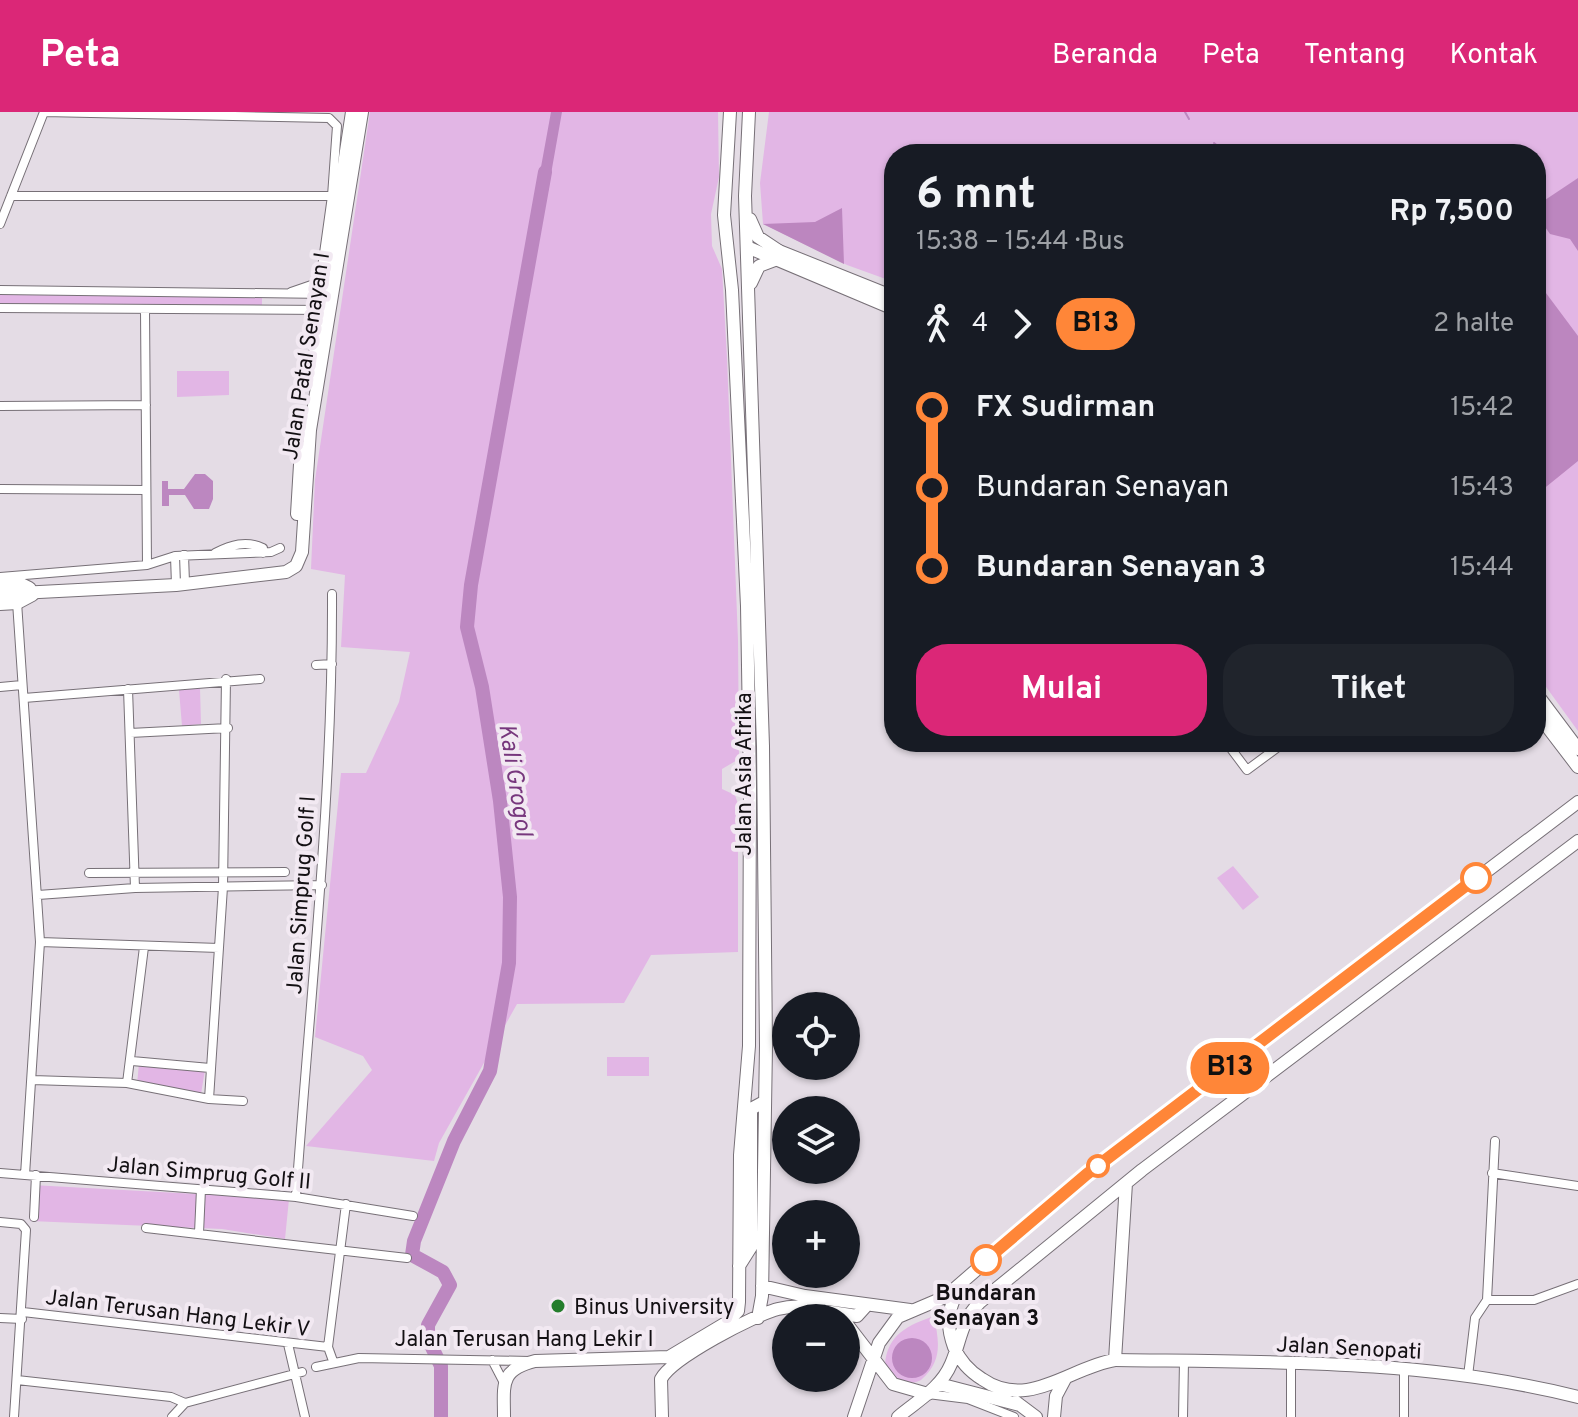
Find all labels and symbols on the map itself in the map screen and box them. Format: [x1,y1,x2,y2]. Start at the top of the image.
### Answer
street label: Jalan Patal Senayan I [278,251,337,462]
street label: Jalan Asia Afrika [732,692,759,856]
water label: Kali Grogol [490,722,538,841]
street label: Jalan Simprug Golf I [282,795,323,995]
unlabelled marker [1461,863,1491,893]
line badge: B13 [1184,1042,1276,1094]
street label: Jalan Simprug Golf II [106,1152,312,1197]
unlabelled marker [1087,1155,1109,1177]
marker: Bundaran Senayan 3 [971,1245,1001,1275]
place label: Bundaran Senayan 3 [933,1281,1039,1333]
street label: Jalan Terusan Hang Lekir V [44,1285,312,1344]
place label: Binus University [574,1295,734,1322]
marker: Binus University [549,1297,567,1315]
street label: Jalan Terusan Hang Lekir I [394,1327,654,1354]
street label: Jalan Senopati [1275,1332,1422,1367]

